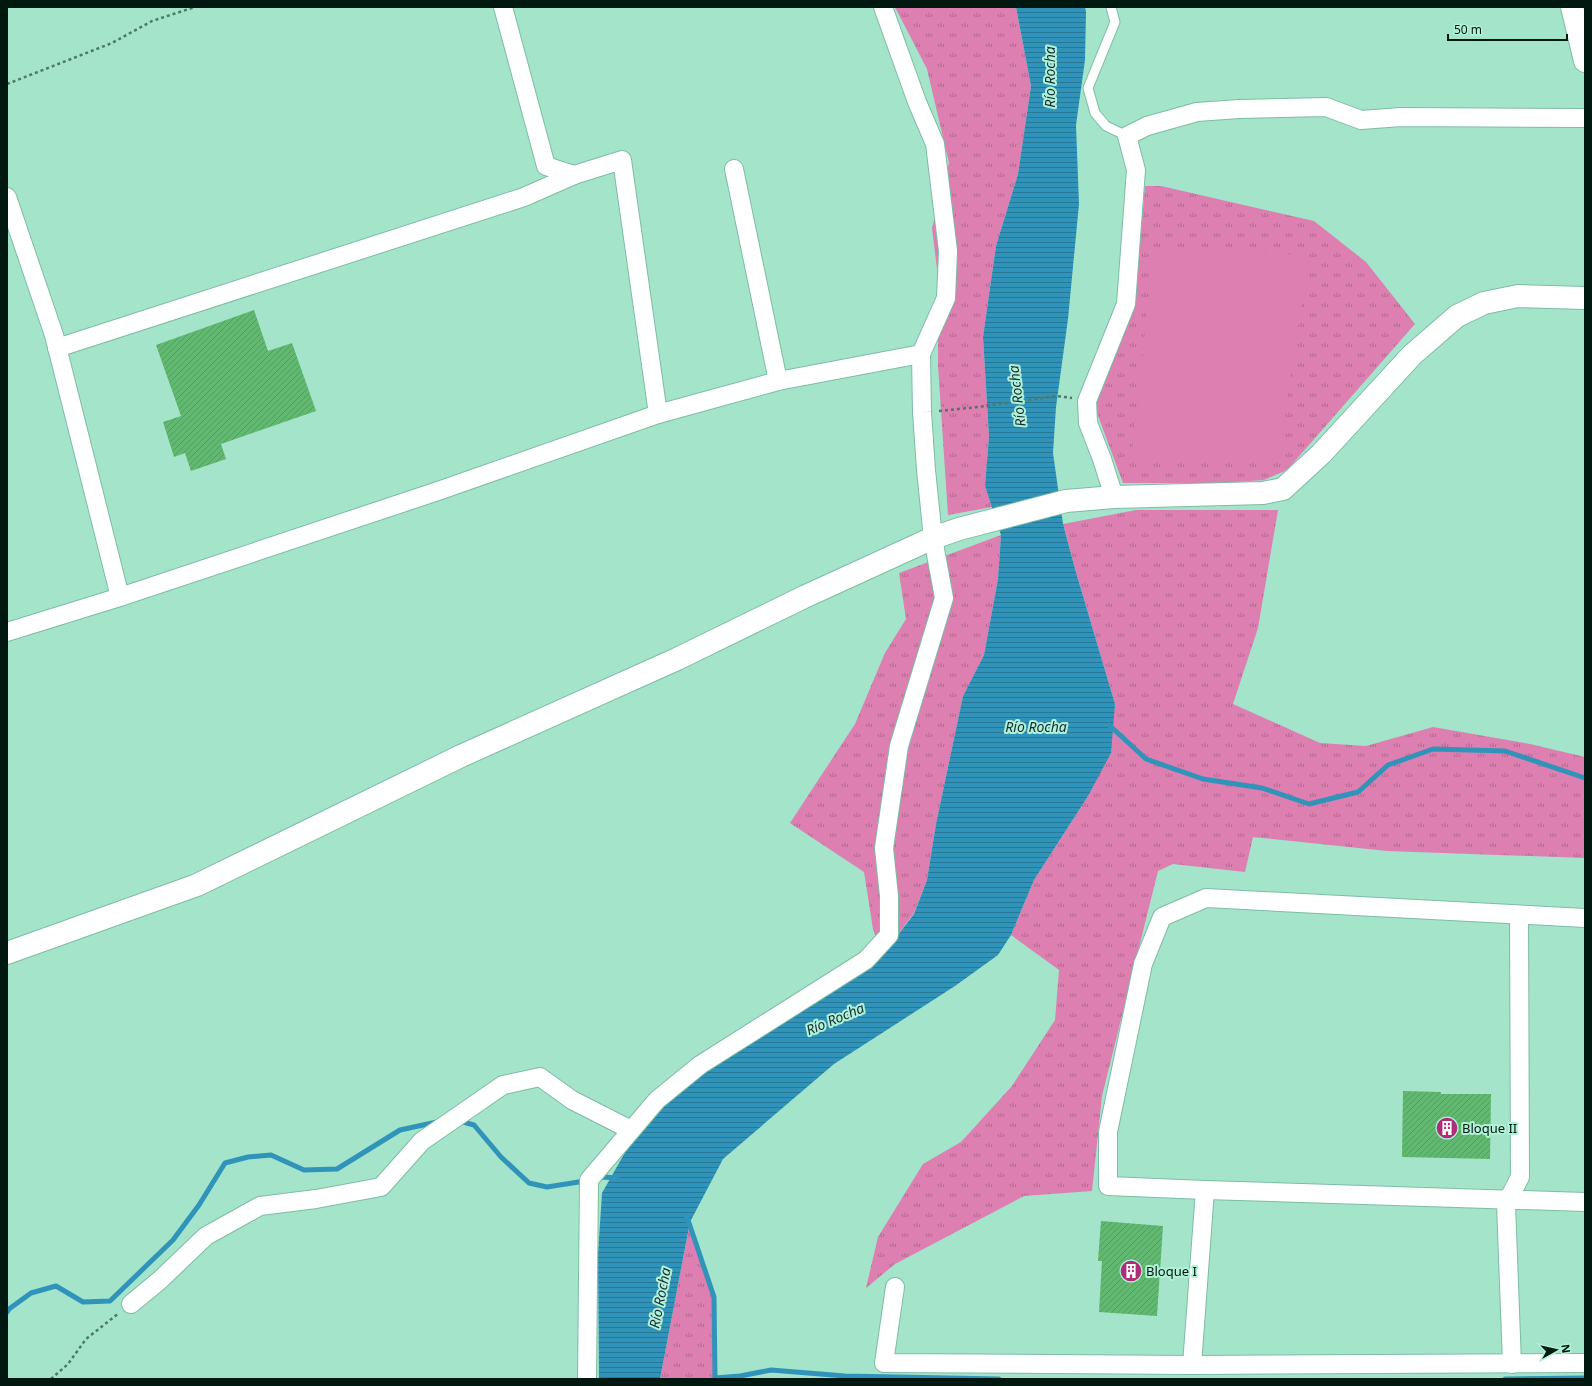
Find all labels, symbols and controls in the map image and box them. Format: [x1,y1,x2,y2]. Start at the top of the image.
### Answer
scale bar [1448,16,1567,42]
text: 50 m [1454,21,1482,38]
water label: Río Rocha [1040,46,1059,108]
water label: Río Rocha [1003,364,1030,428]
water label: Río Rocha [1005,717,1067,736]
water label: Río Rocha [803,998,867,1039]
building icon: Bloque II [1434,1115,1460,1141]
place label: Bloque II [1462,1119,1517,1137]
building icon: Bloque I [1118,1258,1144,1284]
place label: Bloque I [1146,1262,1197,1280]
water label: Río Rocha [644,1266,675,1330]
north arrow [1536,1330,1576,1370]
text: N [1558,1343,1574,1354]

